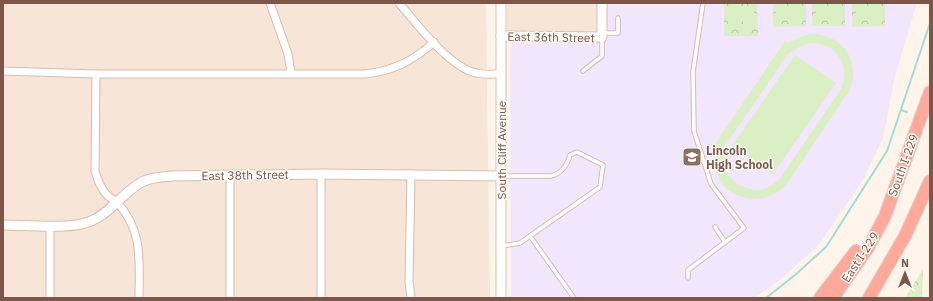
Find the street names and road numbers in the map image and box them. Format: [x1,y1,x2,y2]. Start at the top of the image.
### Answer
street label: East 36th Street [507,29,595,45]
street label: South Cliff Avenue [494,100,509,199]
street label: South I-229 [885,132,921,198]
street label: East 38th Street [201,167,289,183]
street label: East I-229 [838,229,882,285]

